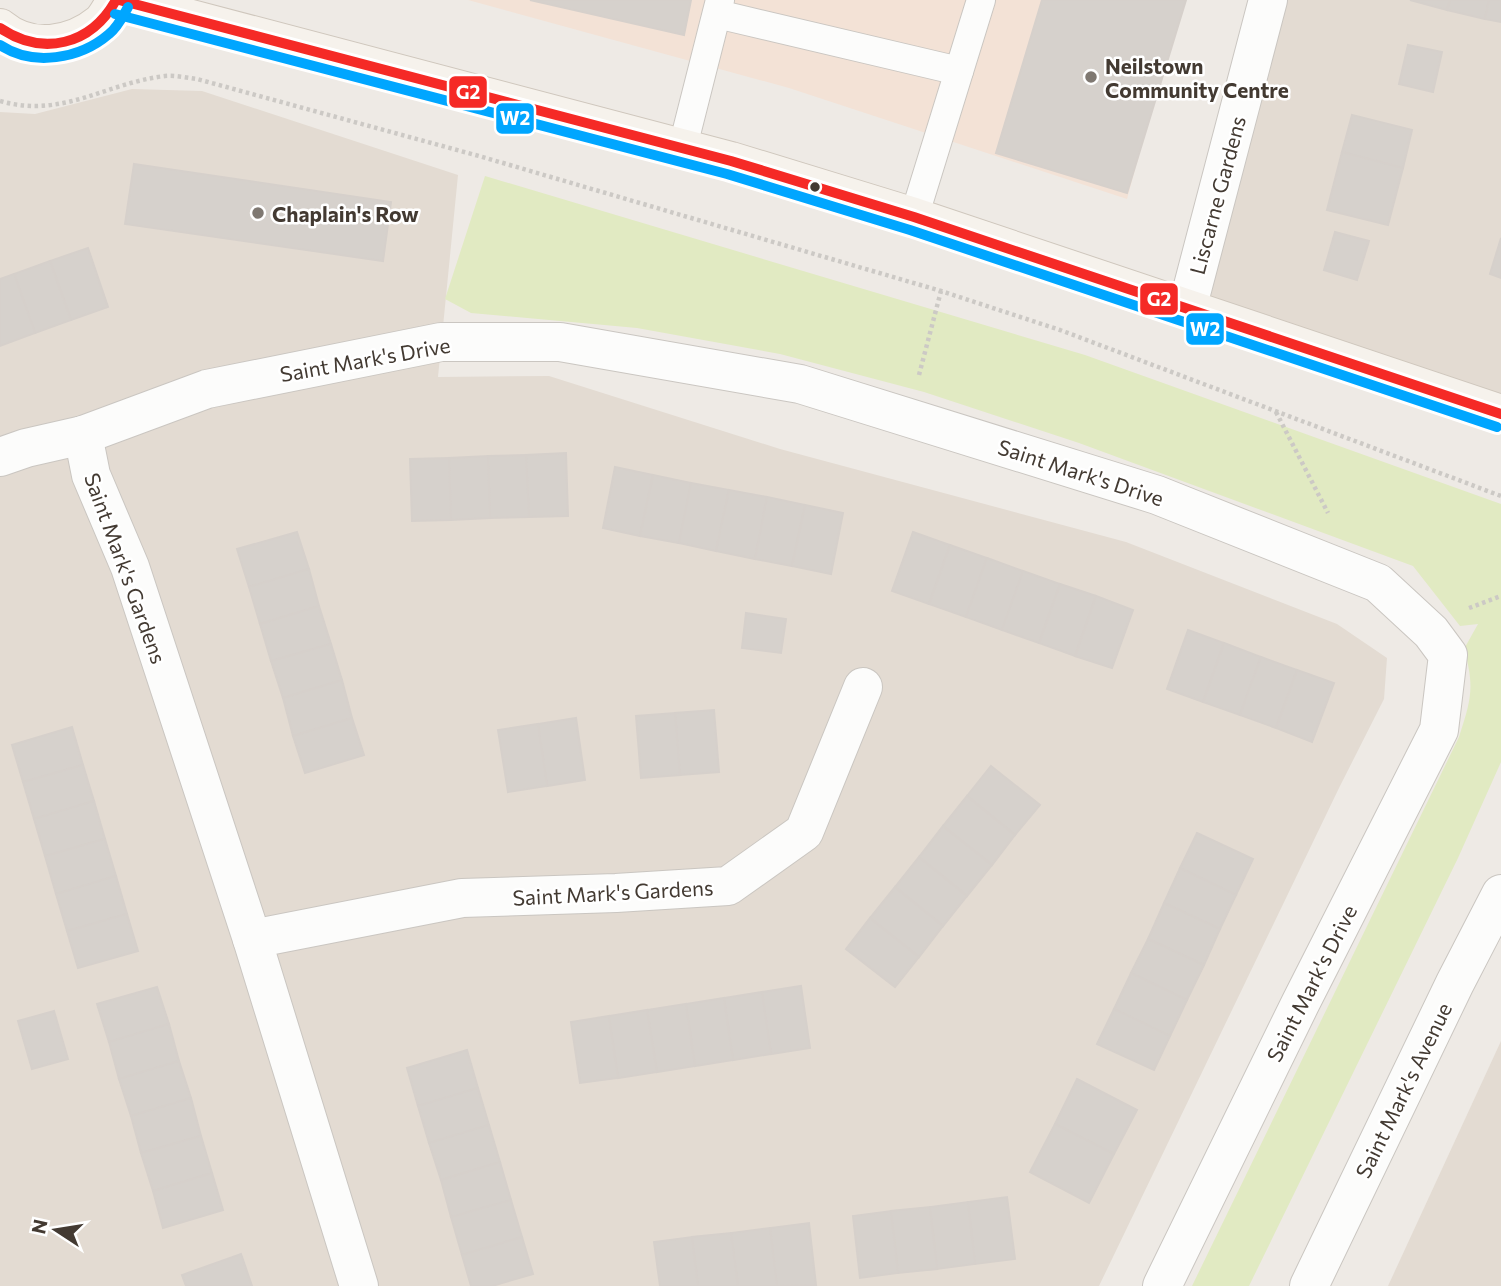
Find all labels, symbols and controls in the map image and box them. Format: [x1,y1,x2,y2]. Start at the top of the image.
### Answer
place label: Neilstown Community Centre [1105,53,1289,102]
marker: Neilstown Community Centre [1083,69,1099,85]
line badge: G2 [448,75,488,109]
text: G2 [456,80,480,103]
line badge: W2 [495,102,535,135]
text: W2 [500,106,530,129]
street label: Liscarne Gardens [1184,113,1250,277]
unlabelled marker [808,180,822,194]
place label: Chaplain's Row [272,201,419,226]
marker: Chaplain's Row [250,205,266,221]
line badge: G2 [1139,282,1179,316]
text: G2 [1147,287,1171,310]
line badge: W2 [1185,312,1225,346]
text: W2 [1190,317,1220,340]
street label: Saint Mark's Drive [278,332,452,386]
street label: Saint Mark's Drive [995,433,1167,511]
street label: Saint Mark's Gardens [80,469,172,667]
street label: Saint Mark's Gardens [512,874,714,910]
street label: Saint Mark's Drive [1261,900,1361,1066]
street label: Saint Mark's Avenue [1350,998,1456,1182]
north arrow [21,1195,91,1265]
text: N [26,1217,52,1236]

